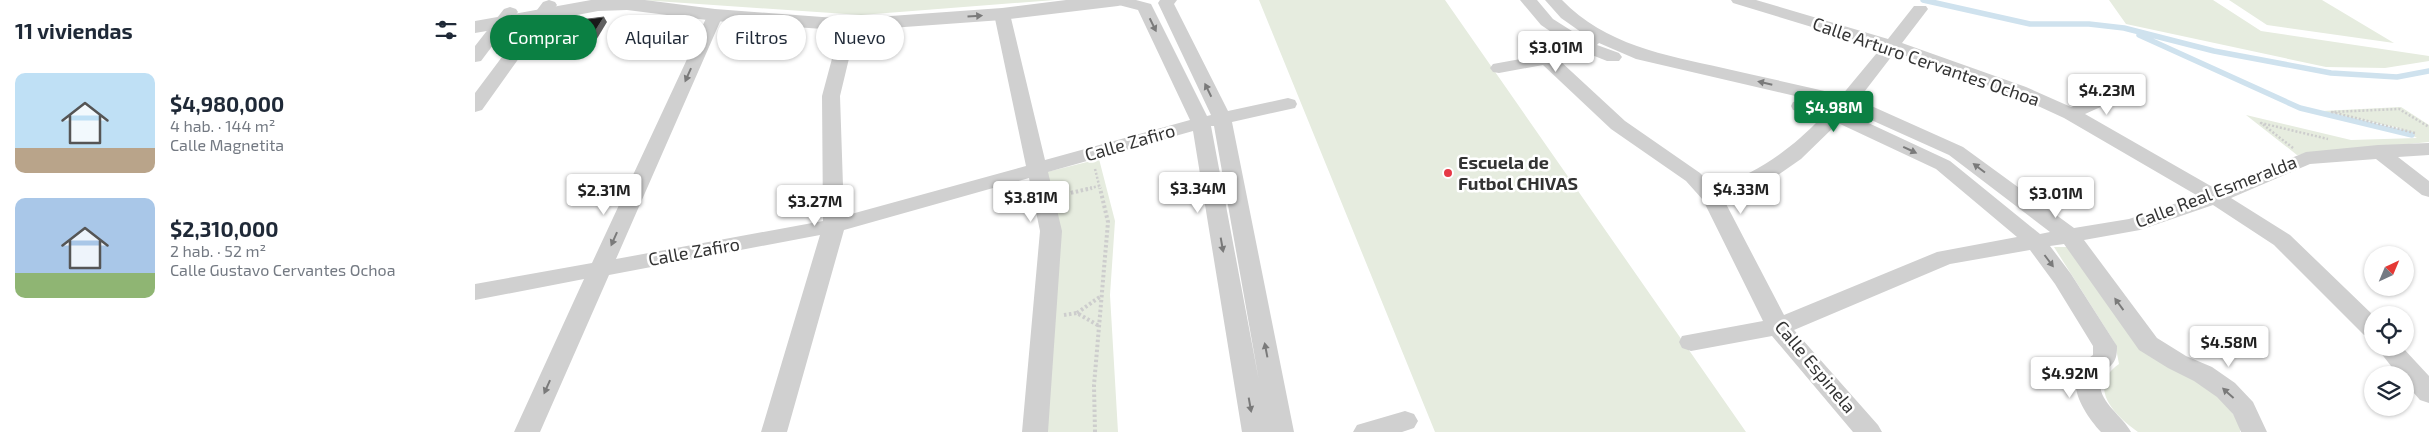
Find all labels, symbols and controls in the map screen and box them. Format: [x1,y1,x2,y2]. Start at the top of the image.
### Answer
one-way arrow [968,12,984,20]
street label: Calle Arturo Cervantes Ochoa [1810,12,2043,110]
chip: Comprar [490,15,597,60]
chip: Alquilar [607,15,707,60]
chip: Filtros [717,15,806,60]
chip: Nuevo [816,15,904,60]
icon: filters [432,16,460,44]
text: 11 viviendas [15,18,133,43]
one-way arrow [1150,18,1158,32]
pin: $3.01M [1515,30,1597,73]
text: $3.01M [1529,37,1583,56]
one-way arrow [683,68,691,82]
pin: $4.23M [2066,74,2148,116]
one-way arrow [1757,79,1772,87]
text: $4.23M [2079,80,2135,99]
one-way arrow [1204,82,1212,97]
pin: $4.98M [1793,90,1875,133]
text: $4,980,000 [170,91,284,116]
icon: home [55,93,115,153]
text: $4.98M [1805,97,1863,116]
text: 4 hab. · 144 m² [170,116,275,135]
street label: Calle Zafiro [1082,119,1177,165]
text: Calle Magnetita [170,135,284,154]
one-way arrow [1903,146,1917,154]
street label: Calle Real Esmeralda [2132,150,2300,232]
place label: Escuela de Futbol CHIVAS [1458,151,1578,194]
one-way arrow [1972,163,1986,173]
marker: Escuela de Futbol CHIVAS [1442,167,1454,179]
pin: $3.34M [1157,172,1239,214]
pin: $4.33M [1700,172,1782,215]
pin: $2.31M [563,174,645,216]
pin: $3.01M [2015,176,2097,219]
text: $3.34M [1170,178,1226,197]
text: $4.33M [1713,179,1769,198]
text: $2.31M [577,180,631,199]
pin: $3.81M [990,180,1072,223]
text: $3.01M [2029,183,2083,202]
pin: $3.27M [774,184,856,227]
text: $3.81M [1004,187,1058,206]
text: $3.27M [788,191,842,210]
text: $2,310,000 [170,216,279,241]
icon: home [55,218,115,278]
one-way arrow [609,232,617,246]
street label: Calle Zafiro [646,232,741,270]
one-way arrow [1218,237,1226,253]
text: 2 hab. · 52 m² [170,241,266,260]
north arrow [2364,246,2414,296]
map controls [2364,246,2414,416]
one-way arrow [2044,254,2055,267]
text: Calle Gustavo Cervantes Ochoa [170,260,395,279]
one-way arrow [2114,297,2124,311]
button: locate [2364,306,2414,356]
street label: Calle Espinela [1771,316,1861,417]
pin: $4.58M [2188,326,2270,368]
text: $4.58M [2201,332,2257,351]
one-way arrow [1261,341,1269,357]
pin: $4.92M [2029,356,2111,399]
text: $4.92M [2042,363,2098,382]
button: layers [2364,366,2414,416]
one-way arrow [543,380,551,394]
one-way arrow [2221,387,2234,398]
one-way arrow [1247,397,1255,413]

